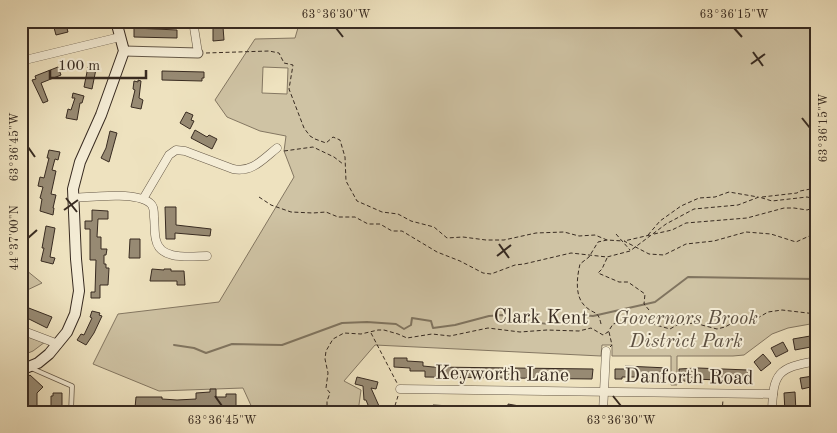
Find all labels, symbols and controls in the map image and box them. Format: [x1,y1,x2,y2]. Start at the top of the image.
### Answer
text: 63°36'15"W [699,8,769,21]
text: 63°36'30"W [301,9,371,21]
scale bar [50,48,146,80]
text: 100 m [58,59,100,74]
text: 63°36'15"W [817,93,830,163]
text: 63°36'45"W [8,112,21,182]
text: 44°37'00"N [9,205,21,271]
street label: Clark Kent [493,307,589,329]
park label: Governors Brook District Park [614,309,758,352]
street label: Keyworth Lane [435,364,569,386]
street label: Danforth Road [624,367,754,389]
text: 63°36'45"W [187,414,257,427]
text: 63°36'30"W [586,415,656,427]

